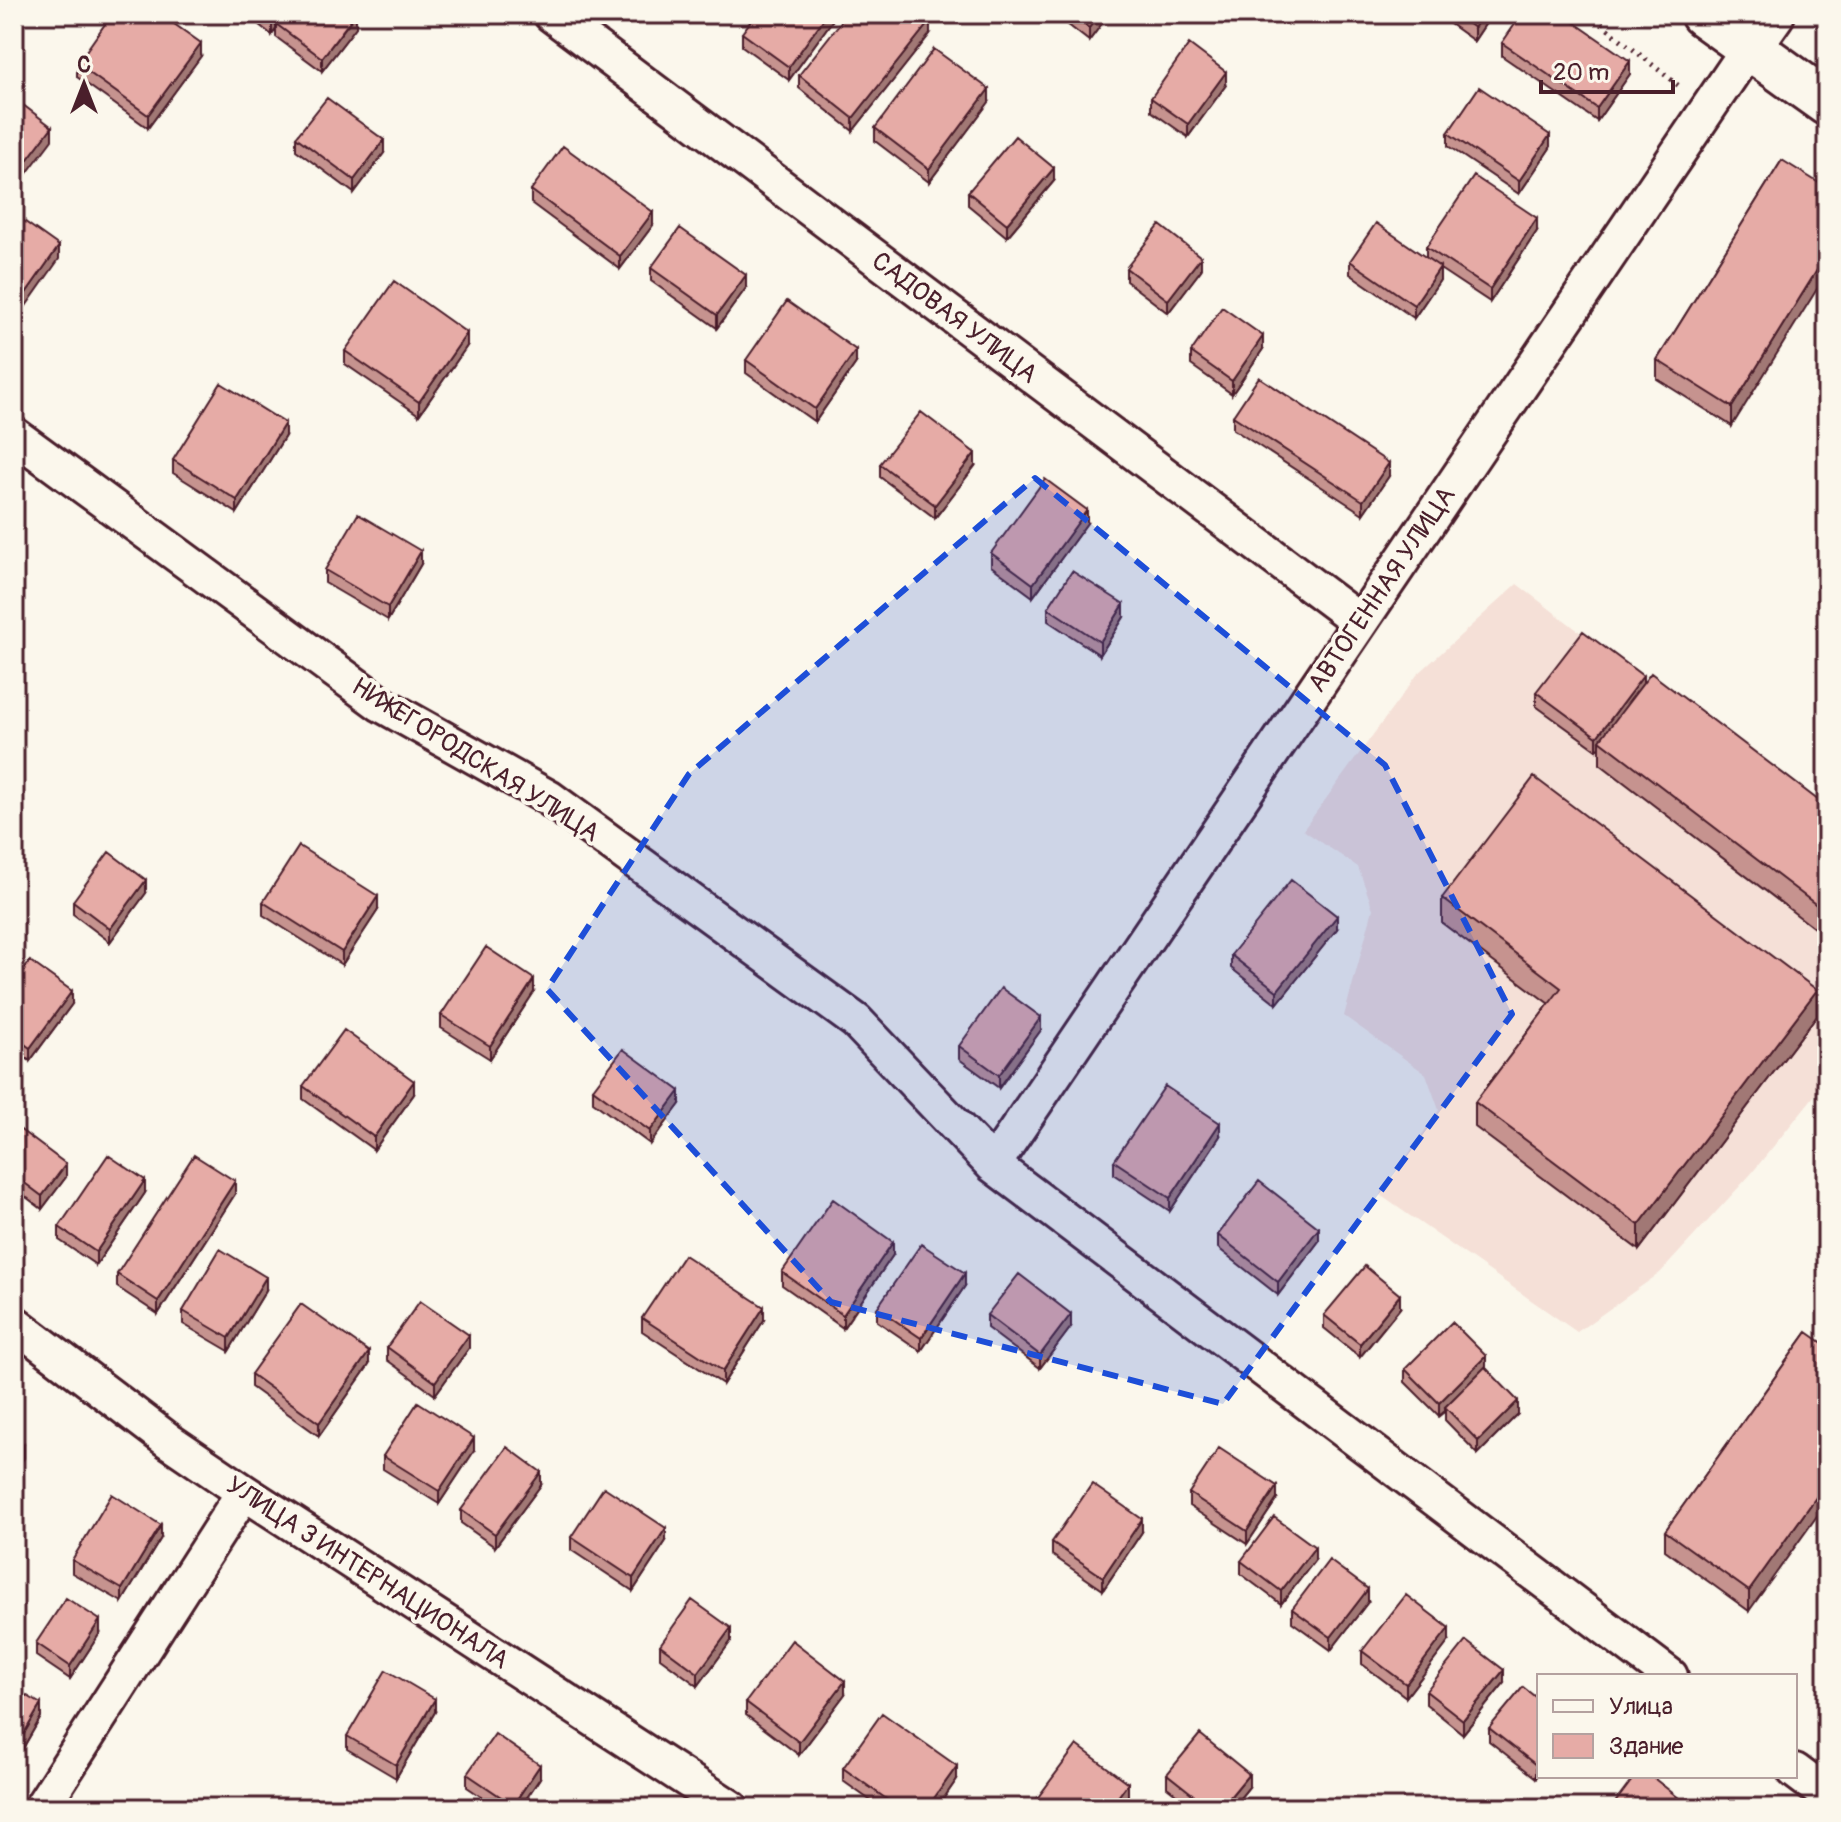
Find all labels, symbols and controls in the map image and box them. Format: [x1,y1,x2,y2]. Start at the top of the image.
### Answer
north arrow [44,44,124,124]
scale bar [1541,44,1673,94]
text: С [77,51,91,79]
text: 20 m [1553,58,1609,87]
street label: САДОВАЯ УЛИЦА [865,245,1044,391]
street label: АВТОГЕННАЯ УЛИЦА [1301,481,1463,698]
street label: НИЖЕГОРОДСКАЯ УЛИЦА [346,671,605,849]
street label: УЛИЦА 3 ИНТЕРНАЦИОНАЛА [220,1469,515,1676]
legend [1537,1674,1797,1778]
text: Улица [1609,1692,1673,1721]
text: Здание [1609,1732,1684,1761]

